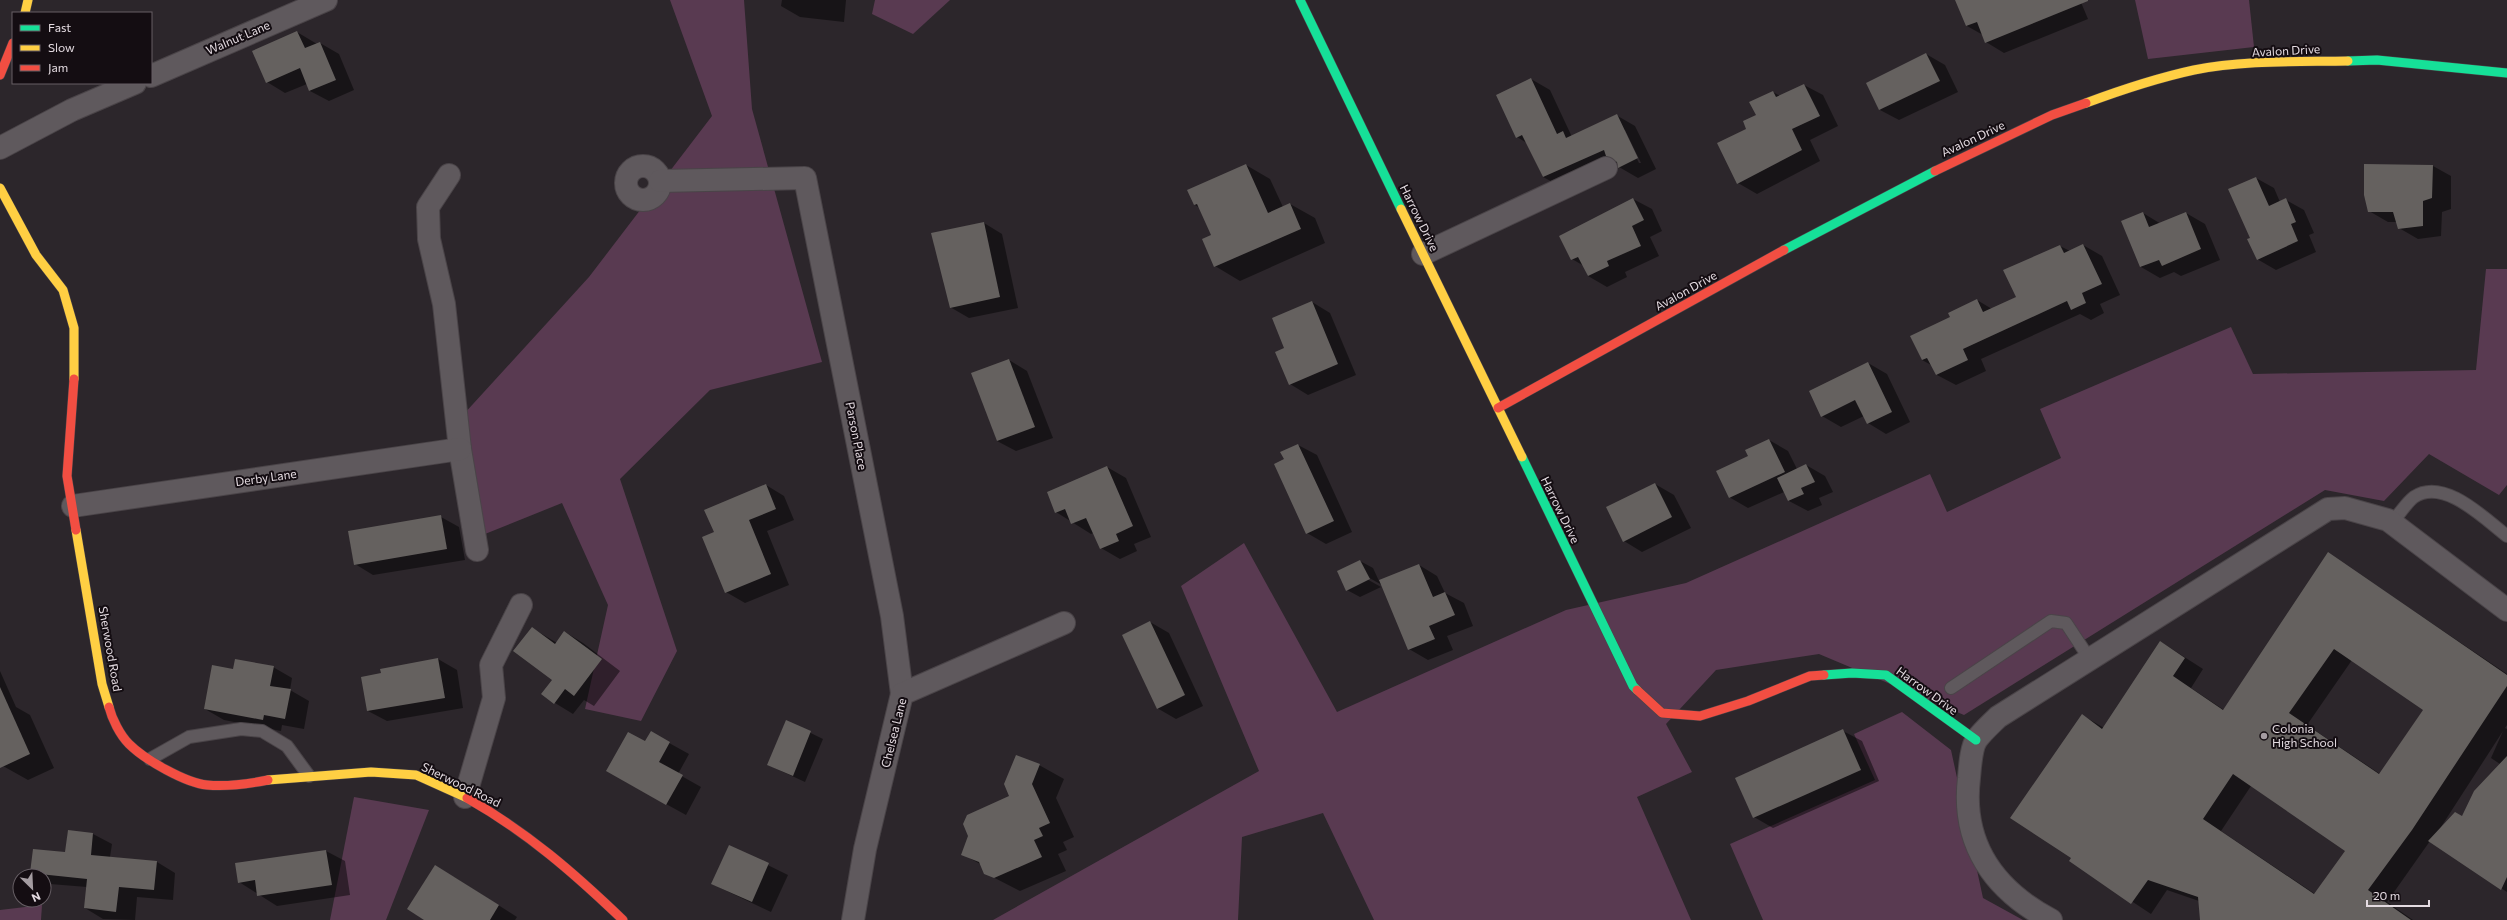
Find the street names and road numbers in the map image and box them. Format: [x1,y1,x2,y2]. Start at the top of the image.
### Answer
street label: Walnut Lane [204,17,272,57]
street label: Avalon Drive [2251,41,2321,59]
street label: Avalon Drive [1939,117,2007,159]
street label: Harrow Drive [1398,182,1442,253]
street label: Avalon Drive [1652,267,1719,313]
street label: Parson Place [843,400,870,471]
street label: Derby Lane [234,466,297,488]
street label: Harrow Drive [1539,474,1583,545]
street label: Sherwood Road [97,605,125,692]
street label: Harrow Drive [1894,663,1961,717]
street label: Chelsea Lane [878,697,908,769]
street label: Sherwood Road [420,759,503,809]

